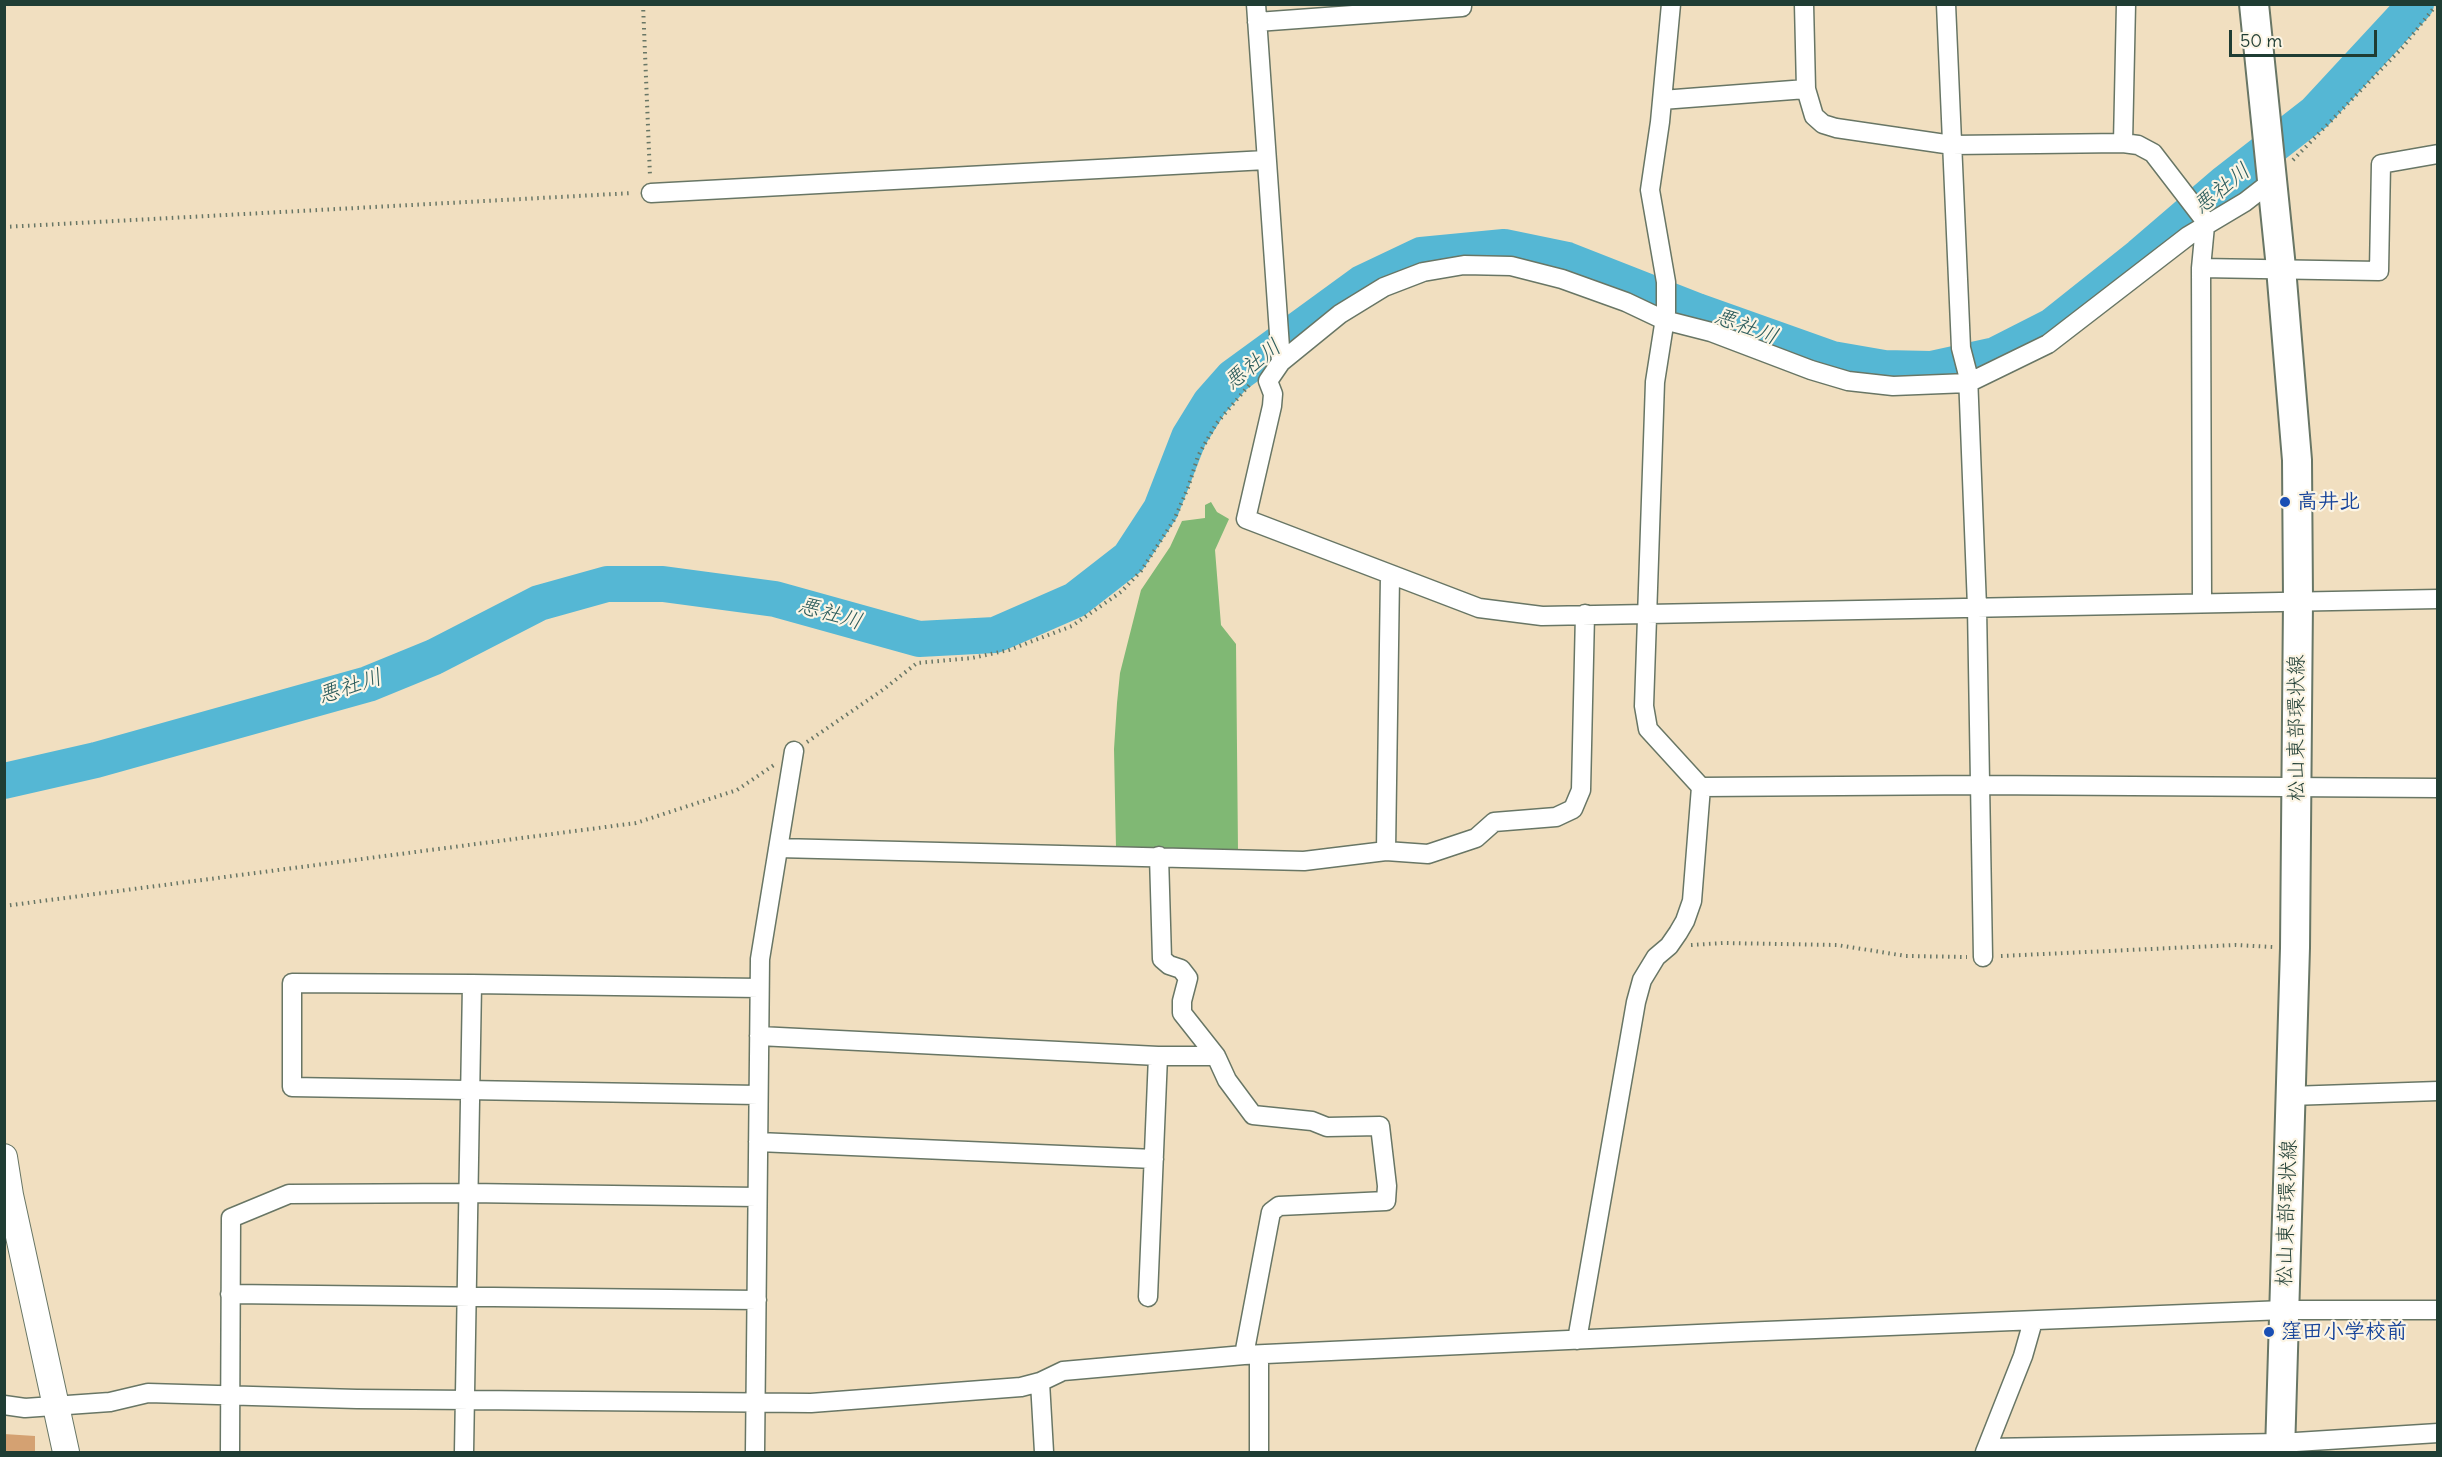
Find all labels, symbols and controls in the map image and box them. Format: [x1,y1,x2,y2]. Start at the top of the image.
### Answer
scale bar [2232,18,2380,56]
text: 50 m [2240,29,2282,52]
water label: 悪社川 [2188,158,2256,220]
water label: 悪社川 [1710,303,1782,351]
water label: 悪社川 [1219,334,1287,396]
place label: 高井北 [2297,489,2360,515]
marker: 高井北 [2278,495,2292,509]
water label: 悪社川 [795,592,865,636]
street label: 松山東部環状線 [2284,655,2310,801]
water label: 悪社川 [315,664,385,710]
street label: 松山東部環状線 [2272,1139,2302,1287]
place label: 窪田小学校前 [2281,1319,2407,1345]
marker: 窪田小学校前 [2262,1325,2276,1339]

